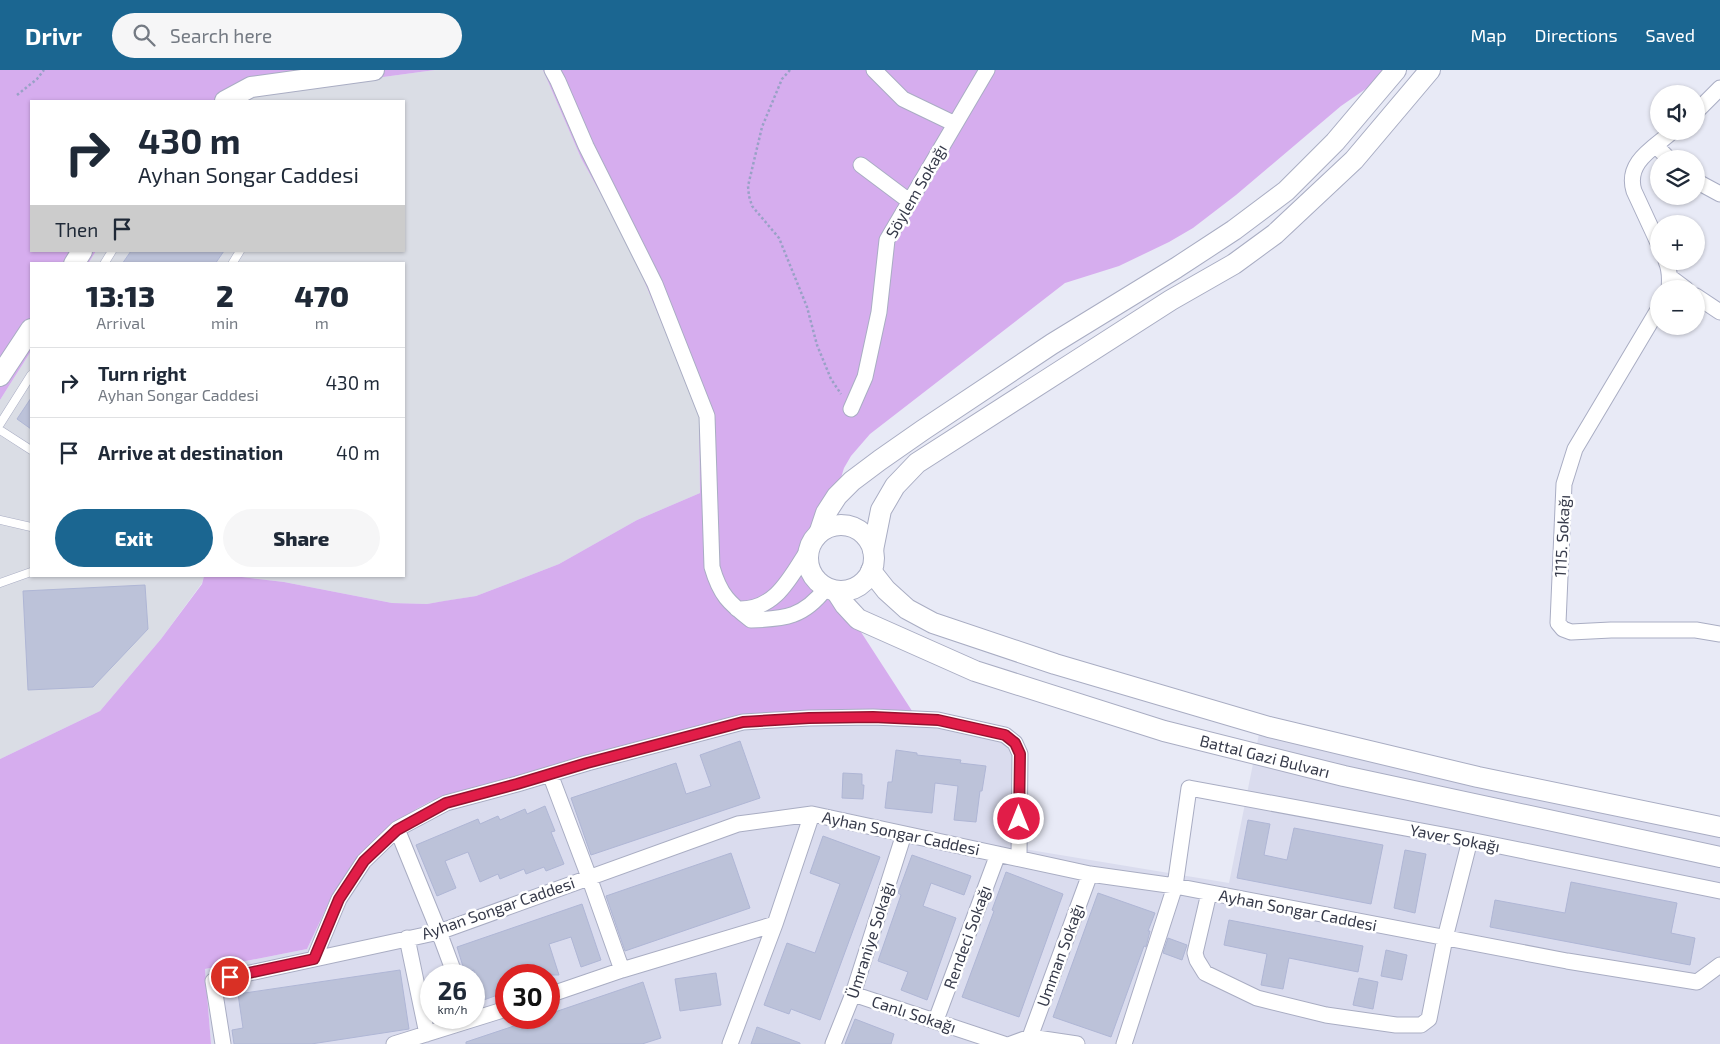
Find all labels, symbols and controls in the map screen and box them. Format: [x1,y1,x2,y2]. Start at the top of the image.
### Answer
search box [112,13,462,58]
text: Drivr [25,21,82,50]
icon: search [130,21,158,49]
text: Search here [170,24,272,47]
text: Map [1470,24,1507,46]
text: Directions [1535,24,1618,46]
text: Saved [1646,24,1695,46]
map controls [1650,85,1705,335]
button: sound [1650,85,1705,140]
text: 430 m [138,119,241,161]
icon: right [55,120,120,185]
street label: Söylem Sokağı [881,140,950,241]
button: layers [1650,150,1705,205]
text: Ayhan Songar Caddesi [138,161,359,187]
icon: arrive [108,215,136,243]
button: + [1650,215,1705,270]
text: Then [55,218,98,241]
text: 13:13 [86,277,155,313]
text: 2 [216,277,234,313]
text: 470 [294,277,349,313]
button: − [1650,280,1705,335]
text: Arrival [96,313,145,332]
text: min [211,313,238,332]
text: m [315,313,329,332]
text: Turn right [98,362,186,385]
icon: right [55,369,83,397]
text: 430 m [325,371,380,394]
text: Ayhan Songar Caddesi [98,385,259,404]
icon: arrive [55,439,83,467]
text: Arrive at destination [98,441,283,464]
text: 40 m [336,441,380,464]
street label: 1115. Sokağı [1550,494,1573,578]
button: Exit [55,509,213,567]
button: Share [223,509,380,567]
street label: Battal Gazi Bulvarı [1198,730,1332,781]
position arrow [992,792,1044,844]
street label: Ayhan Songar Caddesi [821,807,982,859]
street label: Yaver Sokağı [1408,819,1502,856]
street label: Ayhan Songar Caddesi [419,872,577,943]
street label: Ümraniye Sokağı [842,879,897,1001]
street label: Rendeci Sokağı [939,882,994,991]
street label: Ayhan Songar Caddesi [1217,885,1379,934]
street label: Umman Sokağı [1032,901,1087,1009]
pin [209,956,251,998]
icon: arrive [216,963,244,991]
speed limit sign: 30 [495,964,560,1029]
text: 26 [438,975,467,1005]
street label: Canlı Sokağı [870,991,959,1036]
text: km/h [438,1002,467,1016]

